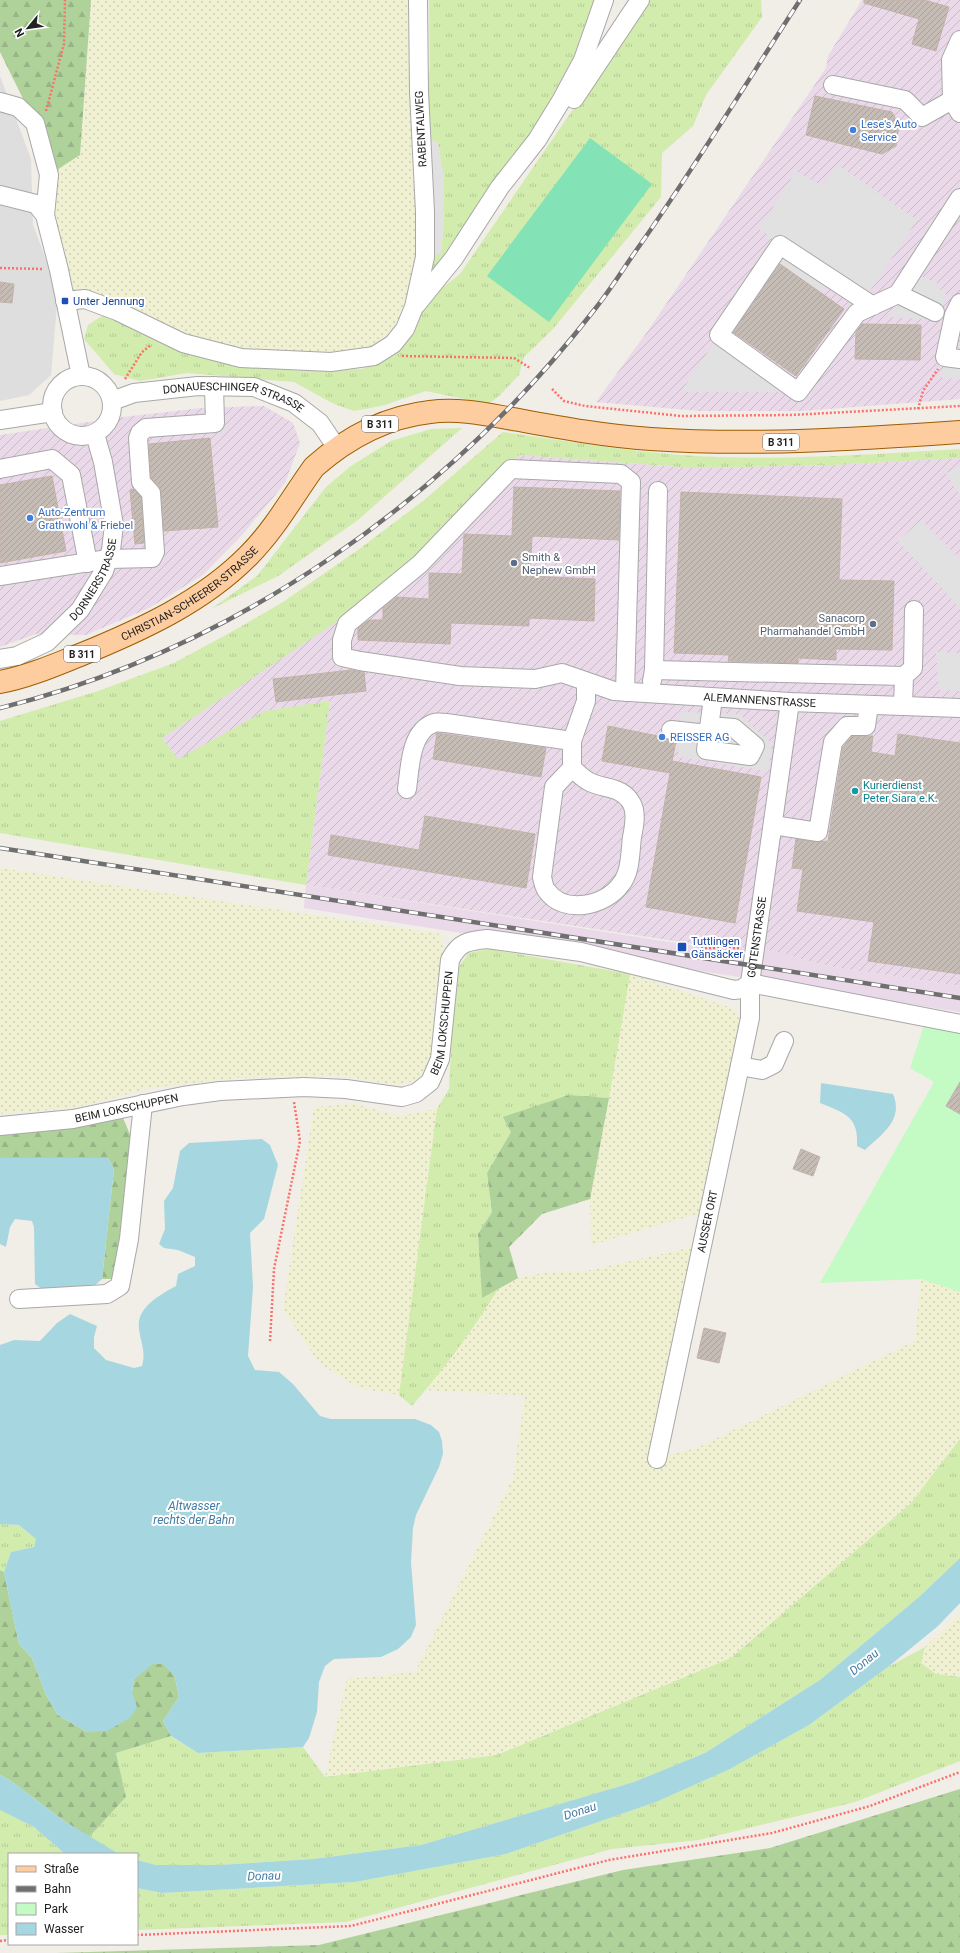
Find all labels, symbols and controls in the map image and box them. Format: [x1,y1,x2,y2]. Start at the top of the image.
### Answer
north arrow [8,8,48,48]
text: N [12,26,27,39]
street label: RABENTALWEG [413,90,429,168]
place label: Lese's Auto Service [861,118,917,144]
marker: Lese's Auto Service [848,125,858,135]
place label: Unter Jennung [73,295,144,308]
marker: Unter Jennung [60,296,70,306]
street label: DONAUESCHINGER STRASSE [162,379,307,415]
road number: B 311 [362,416,398,432]
road number: B 311 [763,434,799,450]
place label: Auto-Zentrum Grathwohl & Friebel [38,506,133,532]
marker: Auto-Zentrum Grathwohl & Friebel [25,513,35,523]
street label: DORNIERSTRASSE [67,538,119,623]
street label: CHRISTIAN-SCHEERER-STRASSE [119,543,261,643]
place label: Smith & Nephew GmbH [522,551,596,577]
marker: Smith & Nephew GmbH [509,558,519,568]
place label: Sanacorp Pharmahandel GmbH [760,612,865,638]
marker: Sanacorp Pharmahandel GmbH [868,619,878,629]
road number: B 311 [64,646,100,662]
street label: ALEMANNENSTRASSE [703,690,816,709]
place label: REISSER AG [670,731,729,744]
marker: REISSER AG [657,732,667,742]
place label: Kurierdienst Peter Siara e.K. [863,779,938,805]
marker: Kurierdienst Peter Siara e.K. [850,786,860,796]
street label: GOTENSTRASSE [744,896,769,979]
place label: Tuttlingen Gänsäcker [691,935,743,961]
marker: Tuttlingen Gänsäcker [676,941,688,953]
street label: BEIM LOKSCHUPPEN [427,970,455,1077]
street label: BEIM LOKSCHUPPEN [74,1091,179,1125]
street label: AUSSER ORT [694,1188,720,1254]
water label: Altwasser rechts der Bahn [153,1499,235,1527]
water label: Donau [847,1646,882,1678]
water label: Donau [562,1799,599,1823]
legend [8,1853,138,1945]
text: Straße [44,1862,79,1876]
water label: Donau [247,1868,282,1884]
text: Bahn [44,1882,71,1896]
text: Park [44,1902,69,1916]
text: Wasser [44,1922,84,1936]

